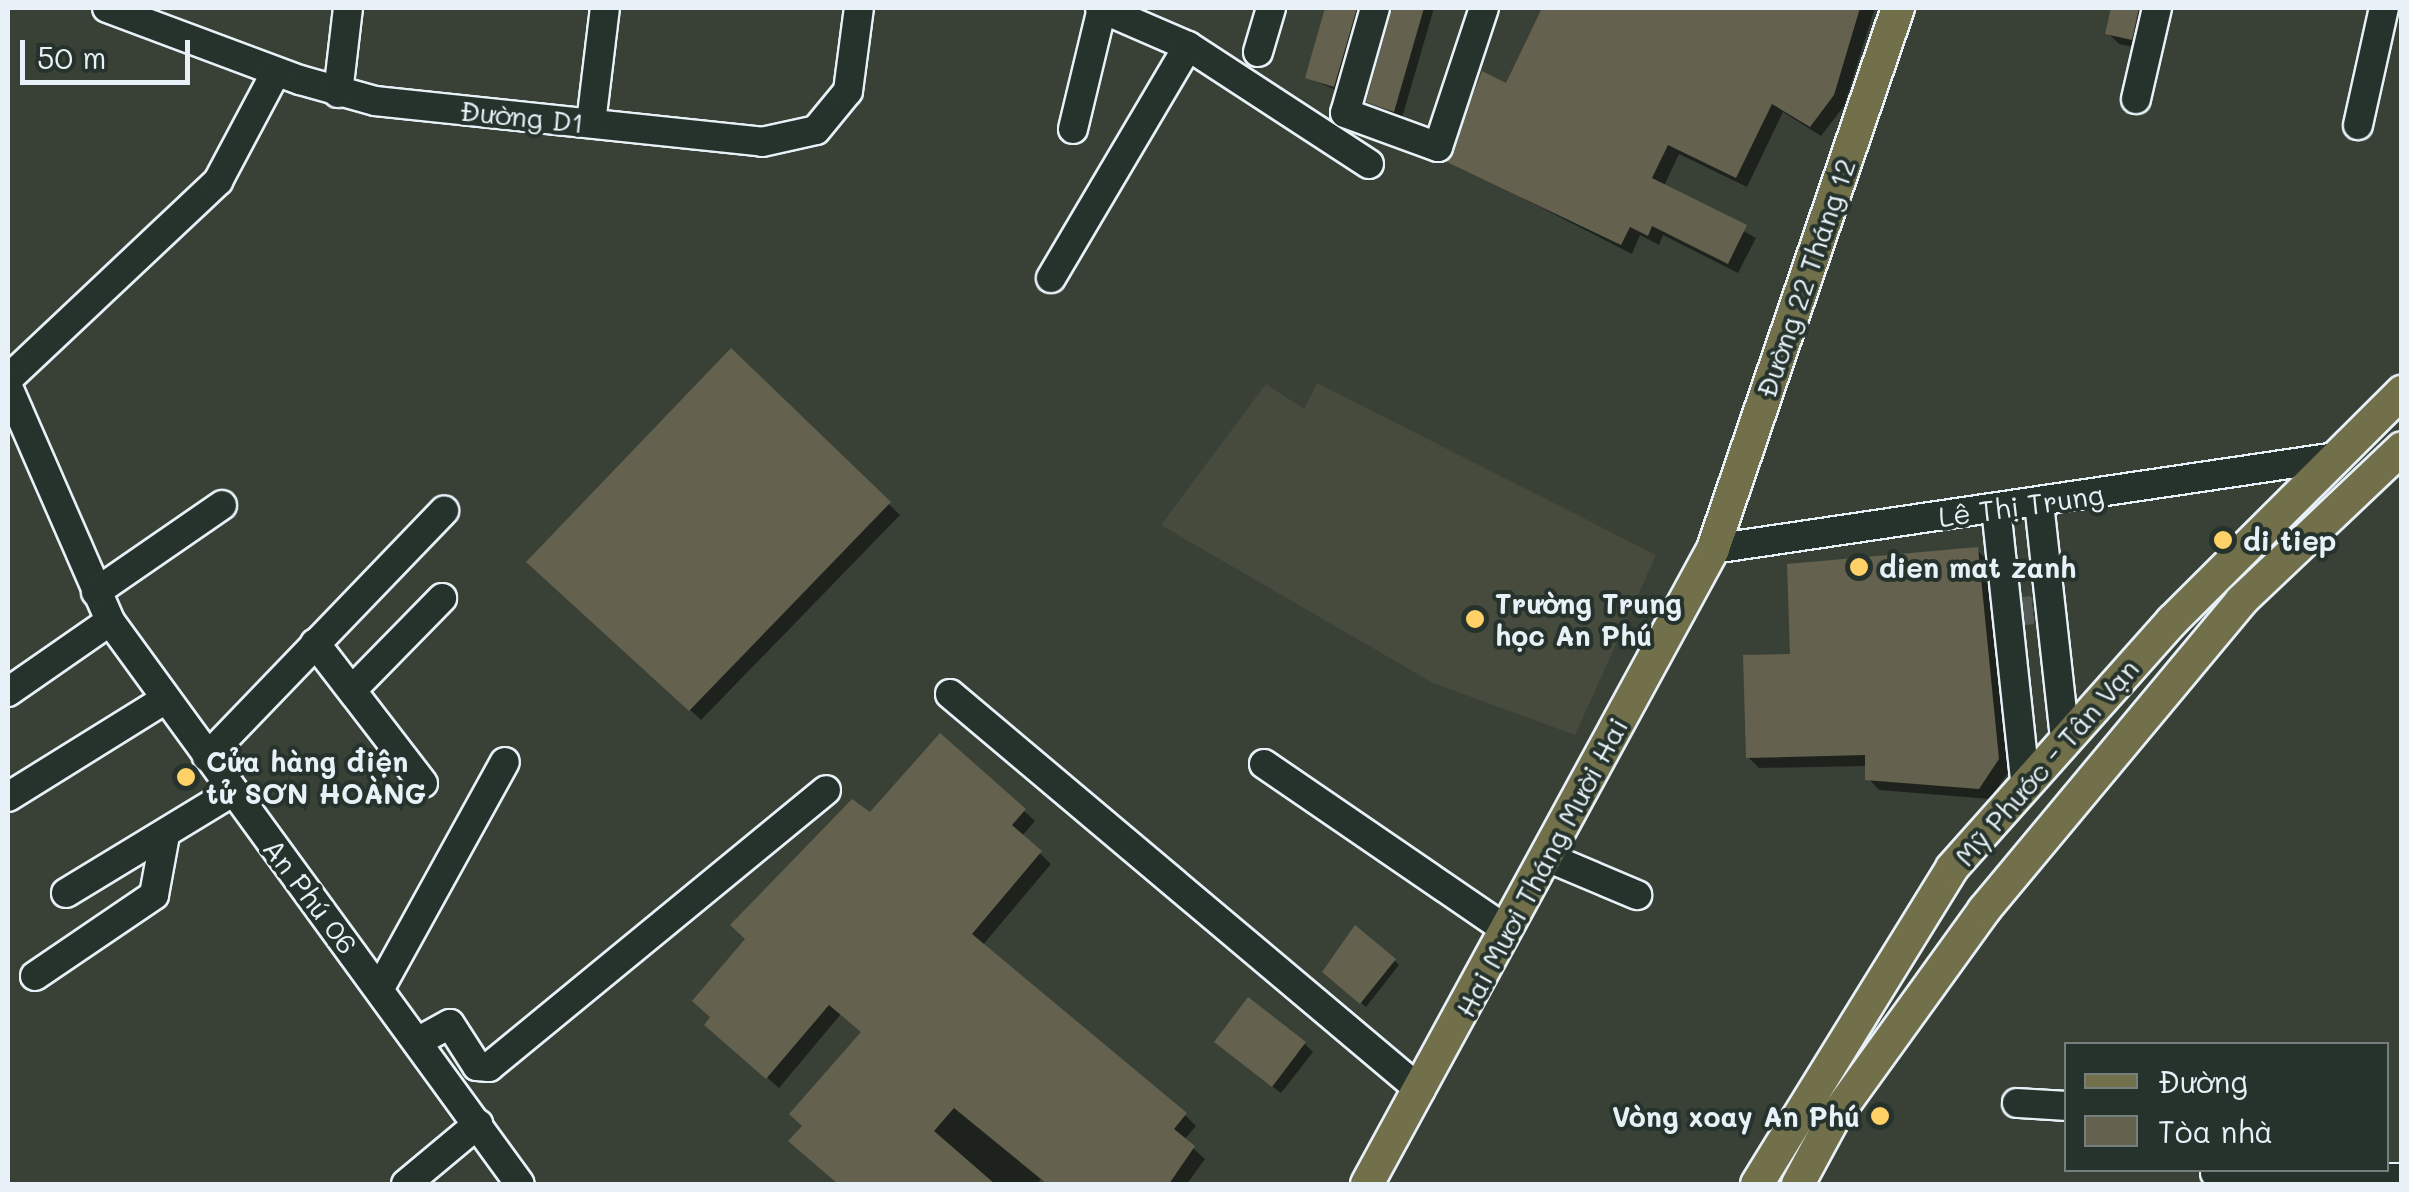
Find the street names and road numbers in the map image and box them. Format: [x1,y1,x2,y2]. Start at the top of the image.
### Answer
street label: Đường D1 [458,93,586,139]
street label: Đường 22 Tháng 12 [1748,154,1862,402]
street label: Lê Thị Trung [1936,477,2106,533]
street label: Mỹ Phước - Tân Vạn [1947,652,2145,872]
street label: Hai Mươi Tháng Mười Hai [1448,712,1634,1022]
street label: An Phú 06 [257,832,365,960]

